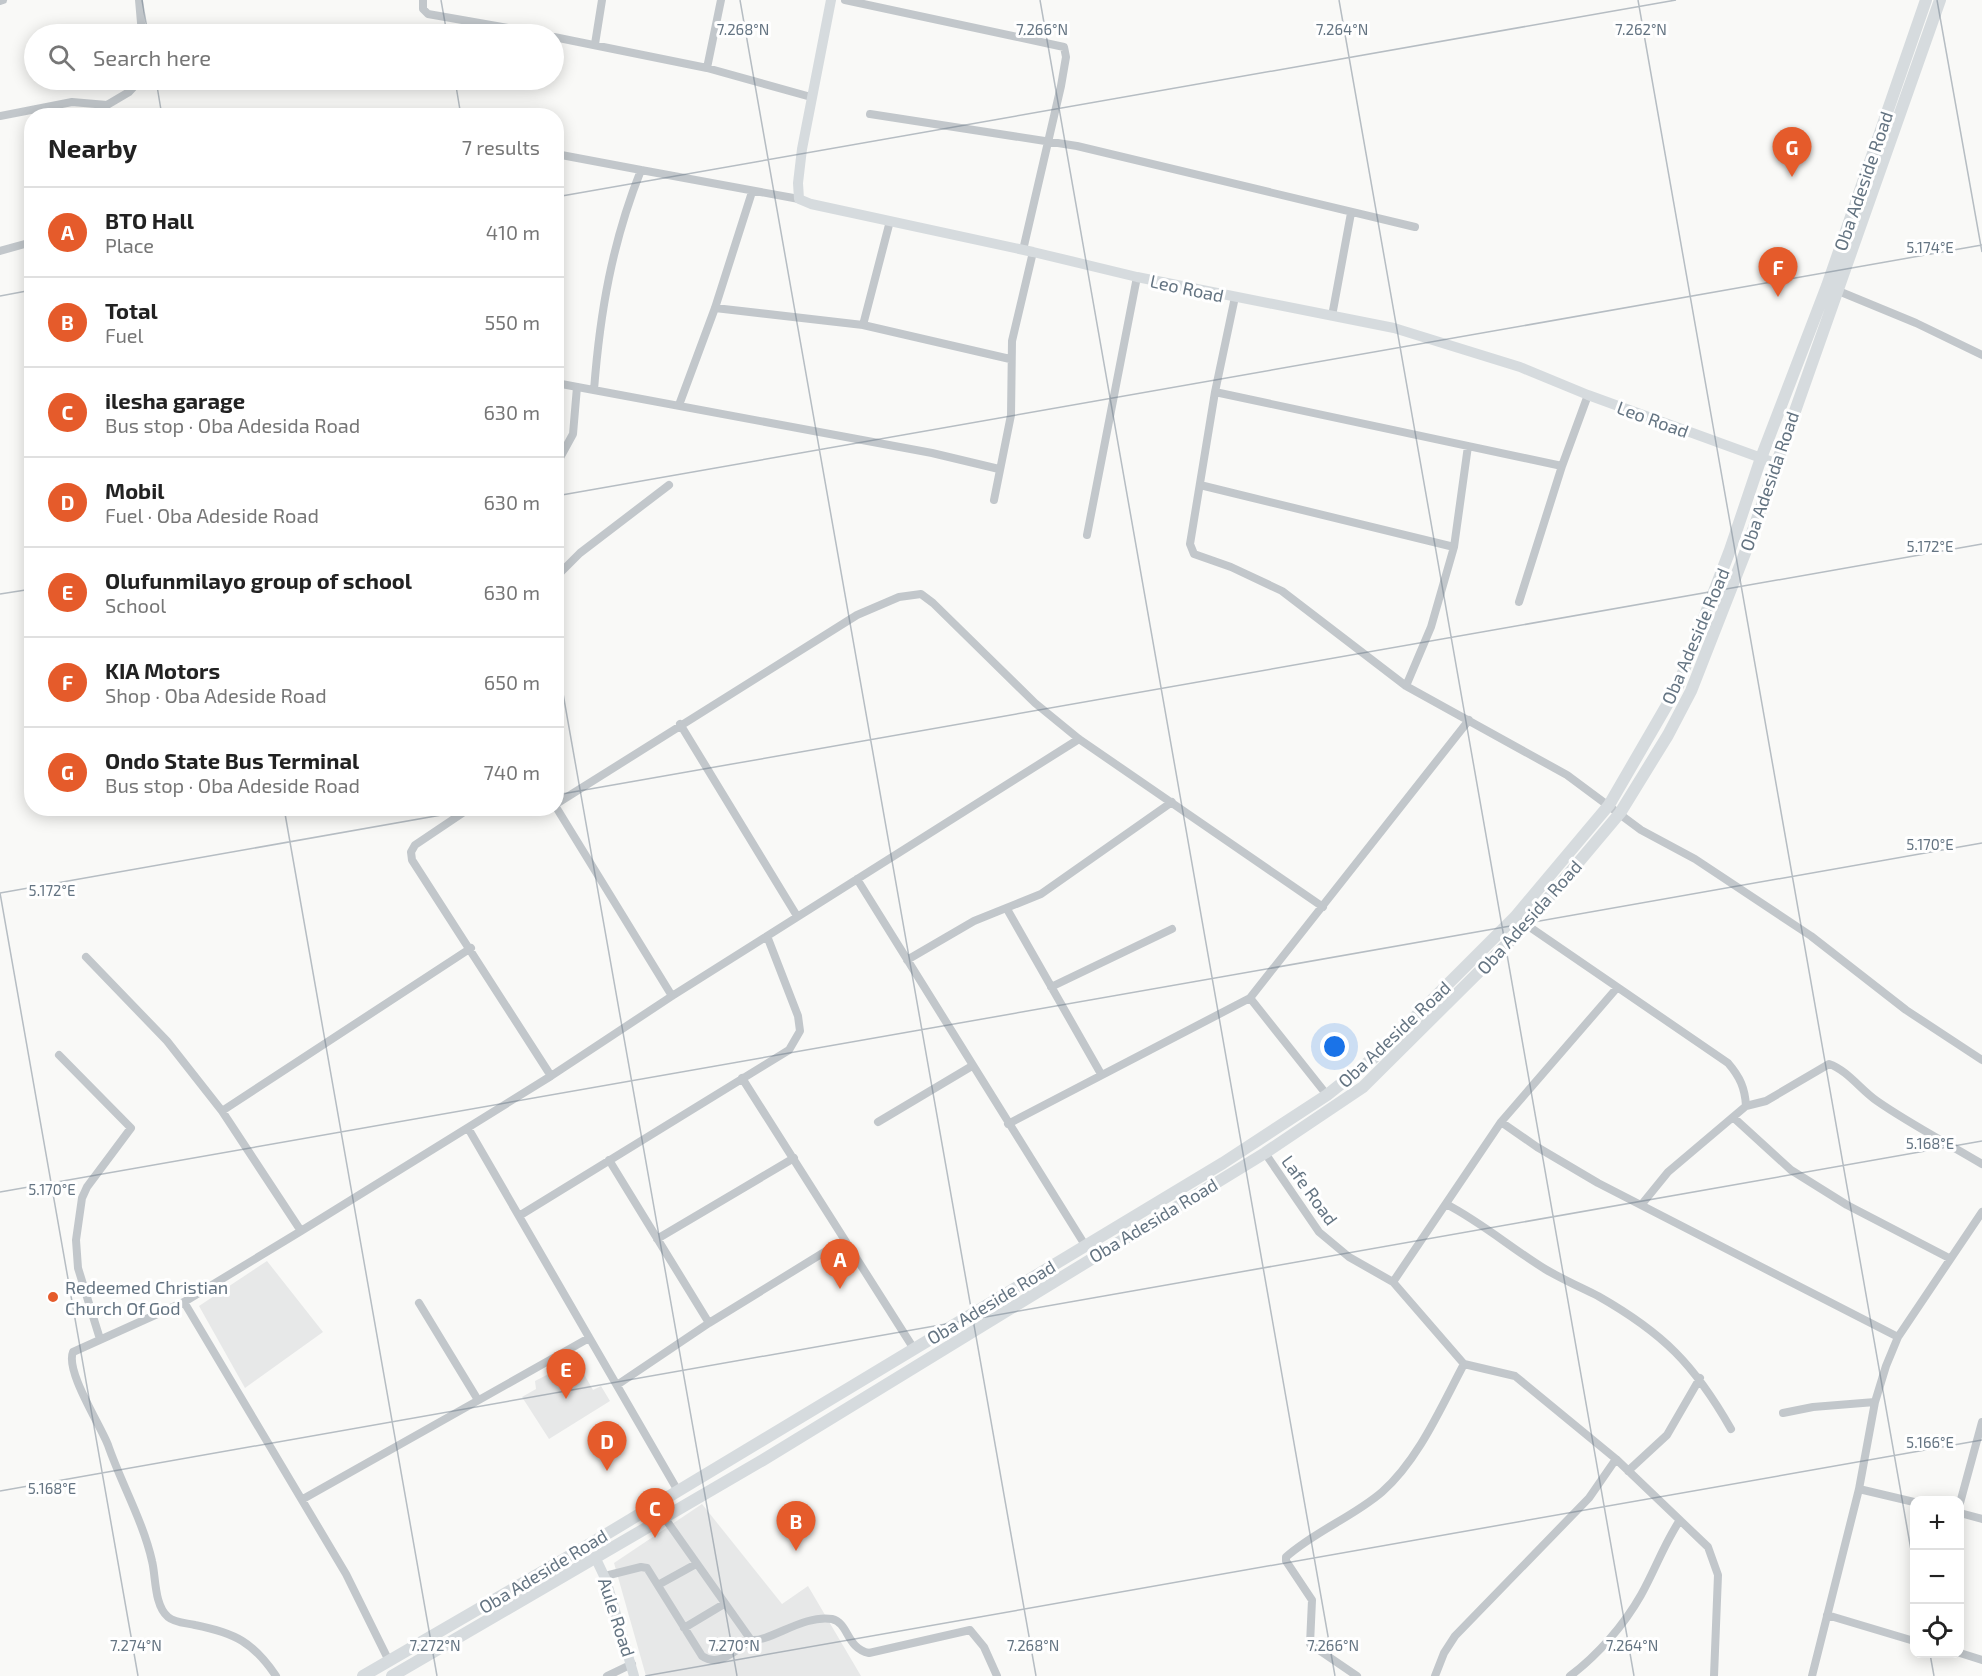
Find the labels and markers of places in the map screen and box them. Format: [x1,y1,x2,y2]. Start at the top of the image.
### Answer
pin: G [1772,128,1812,177]
pin: F [1758,248,1798,297]
pin: A [820,1240,860,1289]
place label: Redeemed Christian Church Of God [65,1276,228,1319]
marker: Redeemed Christian Church Of God [46,1290,60,1304]
pin: E [546,1350,586,1399]
pin: D [588,1422,626,1471]
pin: C [636,1488,674,1538]
pin: B [776,1502,816,1551]

